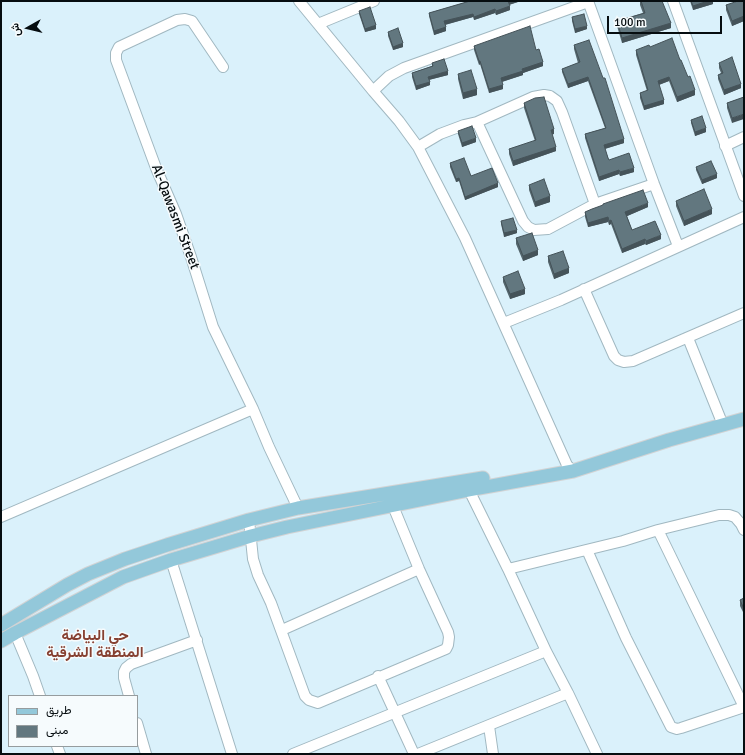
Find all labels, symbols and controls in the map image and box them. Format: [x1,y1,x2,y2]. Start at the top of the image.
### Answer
north arrow [8,8,48,48]
scale bar [609,8,724,34]
text: 100 m [614,15,646,30]
text: ش [8,22,23,37]
street label: Al-Qawasmi Street [147,162,203,272]
district label: حي البياضة المنطقة الشرقية [46,627,144,662]
legend [8,695,138,747]
text: طريق [46,703,71,718]
text: مبنى [46,723,68,738]

